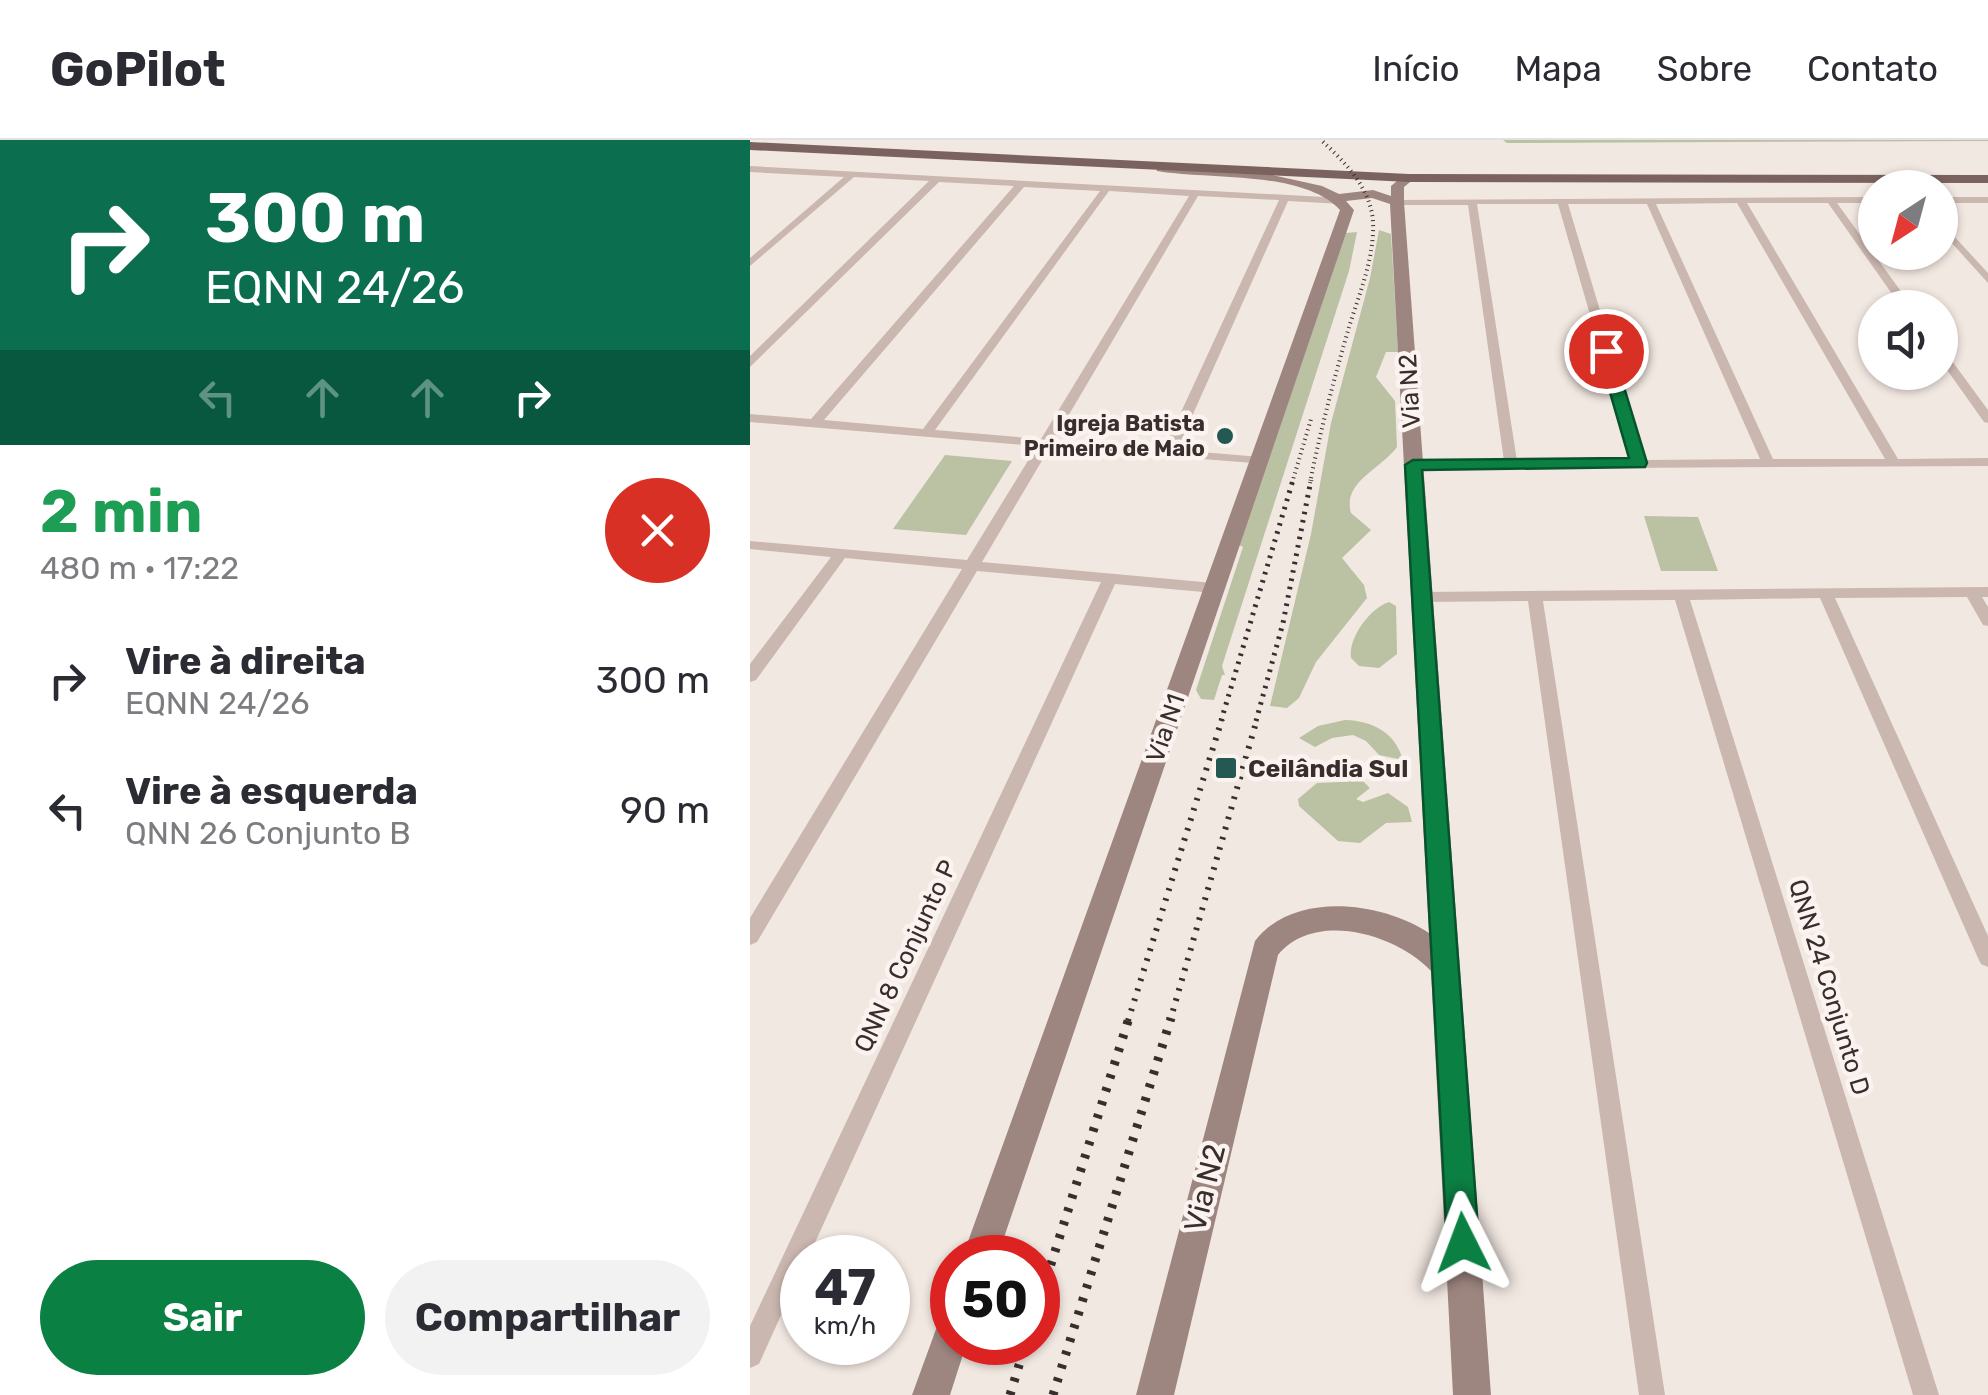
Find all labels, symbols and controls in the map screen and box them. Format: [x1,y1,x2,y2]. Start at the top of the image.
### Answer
text: GoPilot [50,41,225,98]
text: Início [1372,48,1459,90]
text: Mapa [1514,48,1602,90]
text: Sobre [1657,48,1752,90]
text: Contato [1807,48,1938,90]
north arrow [1858,170,1958,270]
map controls [1858,170,1958,390]
text: 300 m [205,177,425,260]
icon: right [40,180,170,310]
text: EQNN 24/26 [205,261,464,314]
button: sound [1858,290,1958,390]
pin [1564,309,1649,394]
icon: arrive [1579,324,1634,379]
street label: Via N2 [1393,353,1426,429]
icon: left [190,370,245,425]
icon: ahead [295,370,350,425]
icon: ahead [400,370,455,425]
icon: right [505,370,560,425]
place label: Igreja Batista Primeiro de Maio [1024,410,1205,462]
marker: Igreja Batista Primeiro de Maio [1214,425,1236,447]
text: 2 min [40,476,202,547]
button: close [605,478,710,583]
text: 480 m · 17:22 [40,549,239,587]
text: Vire à direita [125,638,366,684]
icon: right [40,653,95,708]
text: 300 m [596,657,710,703]
text: EQNN 24/26 [125,684,310,722]
street label: Via N1 [1140,690,1191,766]
place label: Ceilândia Sul [1248,754,1408,783]
marker: Ceilândia Sul [1213,755,1239,781]
text: Vire à esquerda [125,768,418,814]
icon: left [40,783,95,838]
text: 90 m [620,787,710,833]
text: QNN 26 Conjunto B [125,814,411,852]
street label: QNN 8 Conjunto P [848,856,963,1057]
street label: QNN 24 Conjunto D [1783,876,1876,1098]
street label: Via N2 [1177,1140,1233,1236]
position arrow [1411,1191,1515,1295]
speed limit sign: 50 [930,1235,1060,1365]
text: 47 [814,1258,876,1318]
button: Sair [40,1260,365,1375]
button: Compartilhar [385,1260,710,1375]
text: km/h [814,1311,876,1340]

